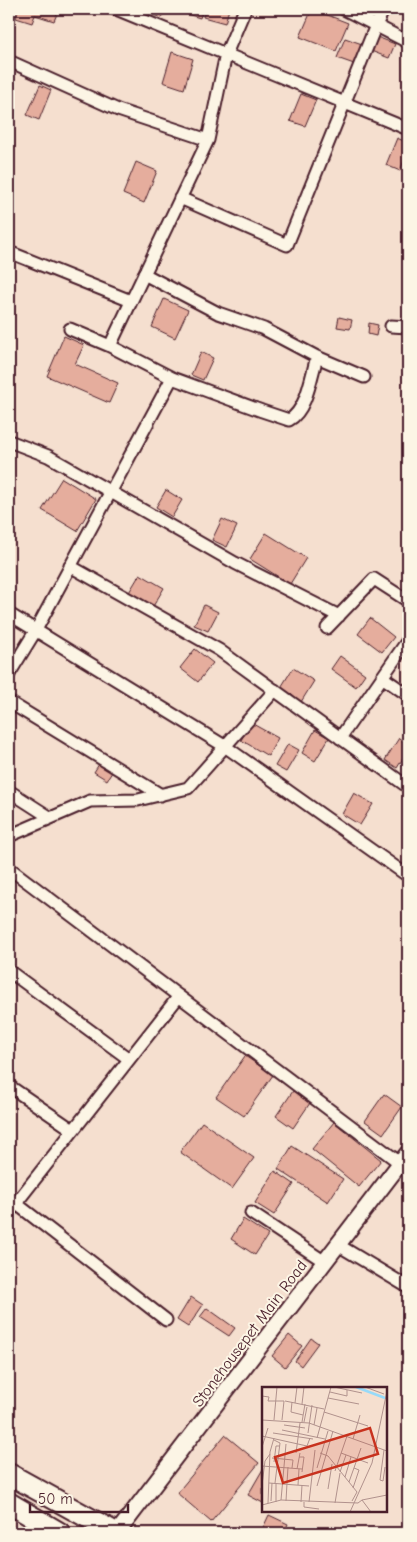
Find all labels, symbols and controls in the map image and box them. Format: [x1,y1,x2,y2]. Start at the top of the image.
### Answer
street label: Stonehousepet Main Road [189,1257,311,1410]
inset map [262,1387,387,1512]
scale bar [30,1482,128,1514]
text: 50 m [38,1490,73,1508]

